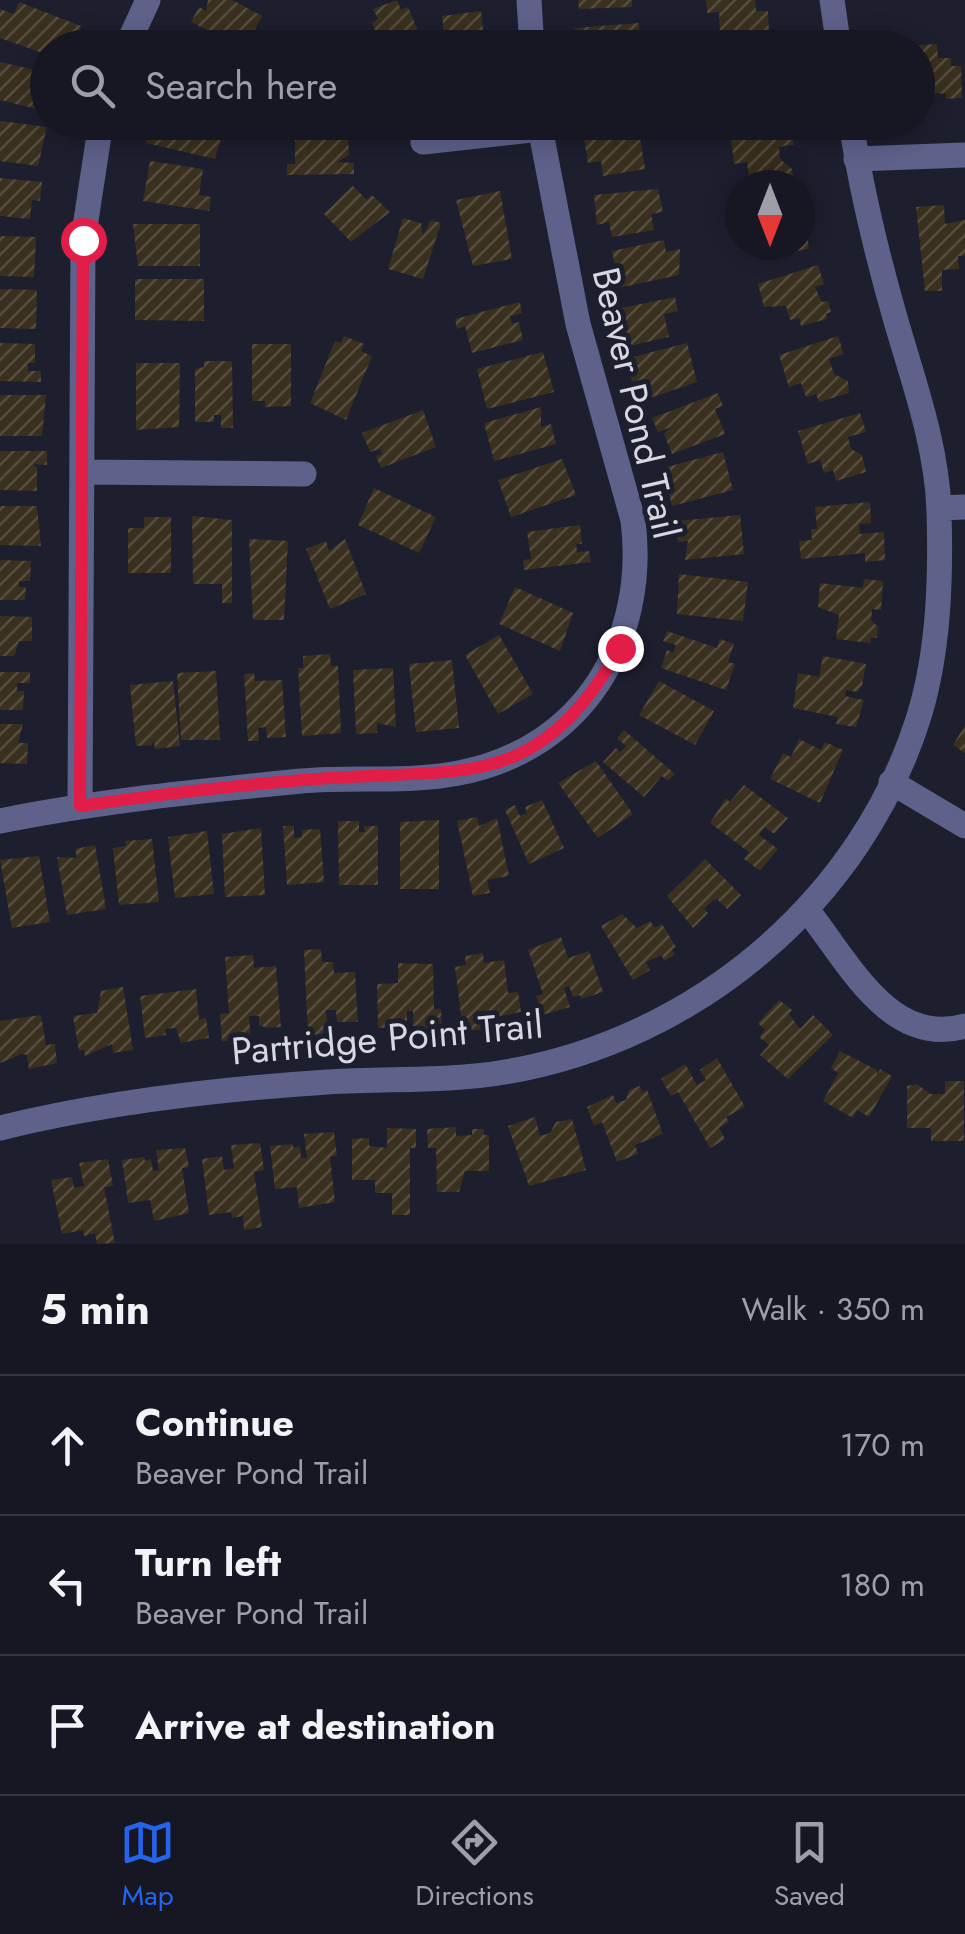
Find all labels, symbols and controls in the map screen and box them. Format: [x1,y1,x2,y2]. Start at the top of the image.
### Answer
search box [30,30,935,140]
icon: search [65,58,120,113]
text: Search here [145,58,337,113]
north arrow [725,170,815,260]
route start [61,218,107,264]
street label: Beaver Pond Trail [579,262,694,544]
route end [598,626,644,672]
street label: Partridge Point Trail [229,996,545,1079]
text: 5 min [40,1279,150,1340]
text: Walk · 350 m [742,1286,925,1332]
text: Continue [135,1395,294,1450]
icon: ahead [40,1418,95,1473]
text: 170 m [840,1422,925,1468]
text: Beaver Pond Trail [135,1450,368,1496]
text: Turn left [135,1535,281,1590]
icon: left [40,1558,95,1613]
text: 180 m [839,1562,925,1608]
text: Beaver Pond Trail [135,1590,368,1636]
icon: arrive [40,1698,95,1753]
text: Arrive at destination [135,1698,496,1753]
tab: Map [120,1815,175,1916]
tab: Directions [415,1815,534,1916]
tab: Saved [774,1815,845,1916]

